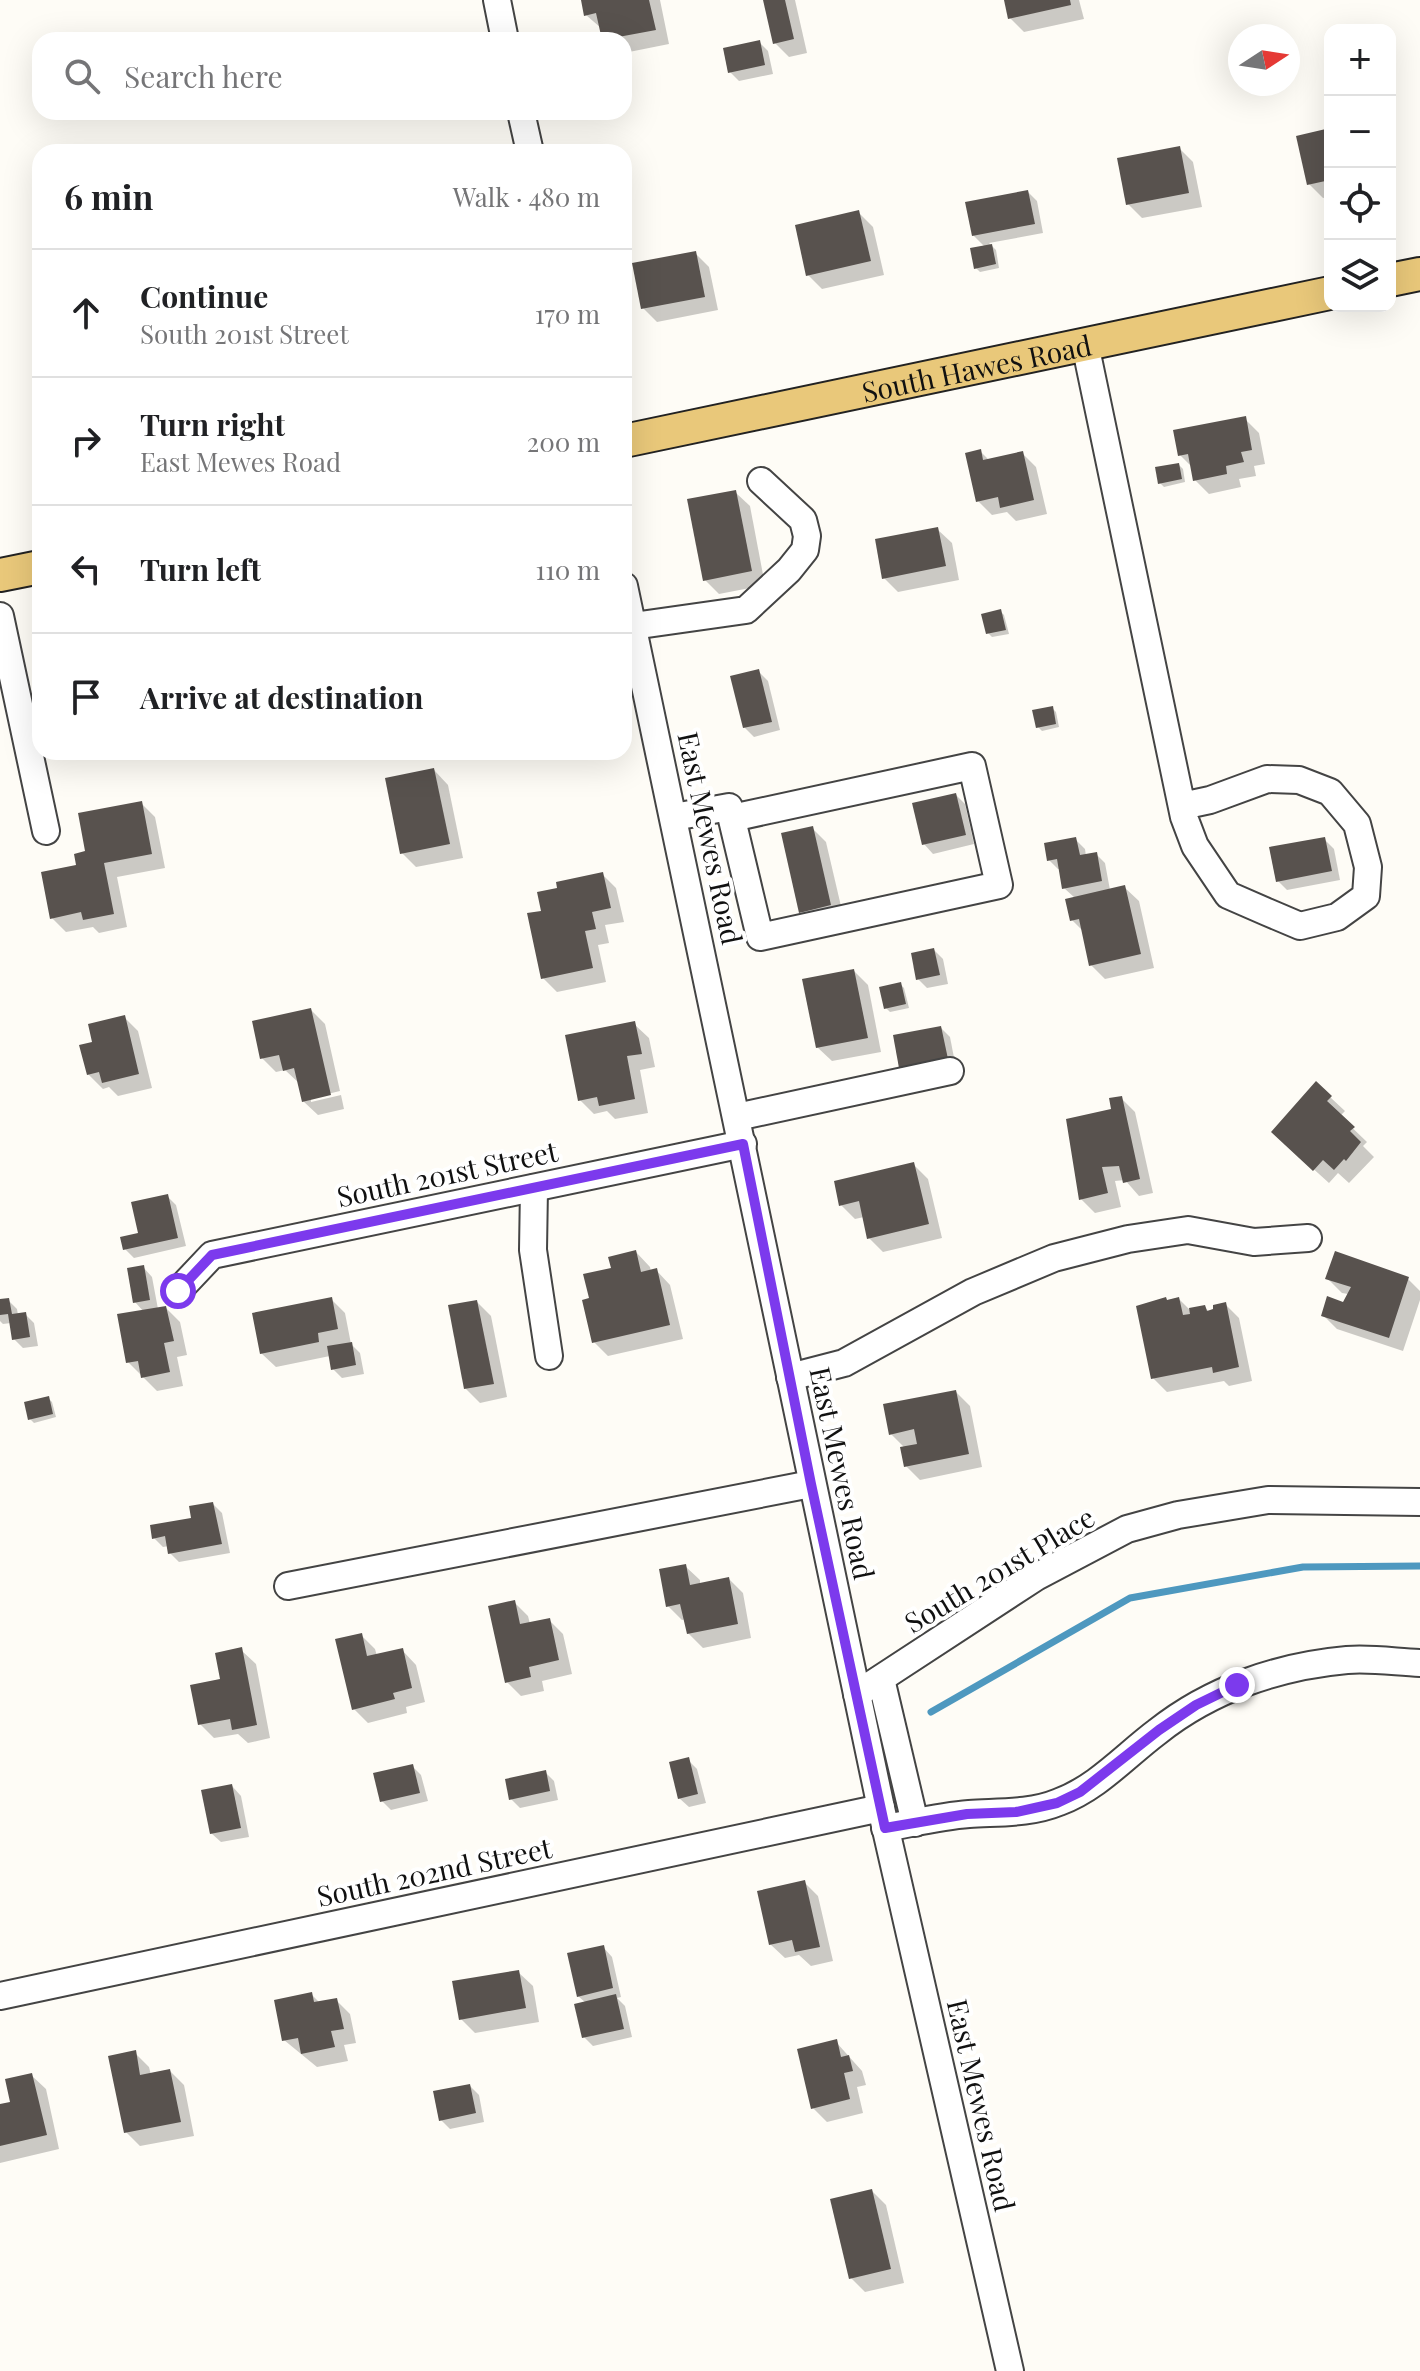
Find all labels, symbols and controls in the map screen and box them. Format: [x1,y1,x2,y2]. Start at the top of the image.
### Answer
north arrow [1228,24,1300,96]
map controls [1324,24,1396,312]
button: + [1324,24,1396,96]
search box [32,32,632,120]
icon: search [60,54,104,98]
text: Search here [124,56,283,96]
button: − [1324,96,1396,168]
button: locate [1324,168,1396,240]
text: 6 min [64,173,153,219]
text: Walk · 480 m [453,179,600,214]
button: layers [1324,240,1396,312]
text: Continue [140,276,268,316]
icon: ahead [64,291,108,335]
text: 170 m [535,296,600,331]
text: South 201st Street [140,316,349,351]
street label: South Hawes Road [858,325,1095,409]
text: Turn right [140,404,285,444]
icon: right [64,419,108,463]
text: 200 m [527,424,600,459]
text: East Mewes Road [140,444,341,479]
icon: left [64,547,108,591]
text: Turn left [140,549,261,589]
text: 110 m [536,552,600,587]
icon: arrive [64,675,108,719]
text: Arrive at destination [140,677,423,717]
street label: East Mewes Road [670,728,752,948]
street label: South 201st Street [333,1131,562,1214]
route start [160,1273,196,1309]
street label: East Mewes Road [802,1363,884,1583]
street label: South 201st Place [897,1498,1101,1640]
route end [1219,1667,1255,1703]
street label: South 202nd Street [313,1828,556,1914]
street label: East Mewes Road [940,1995,1024,2215]

